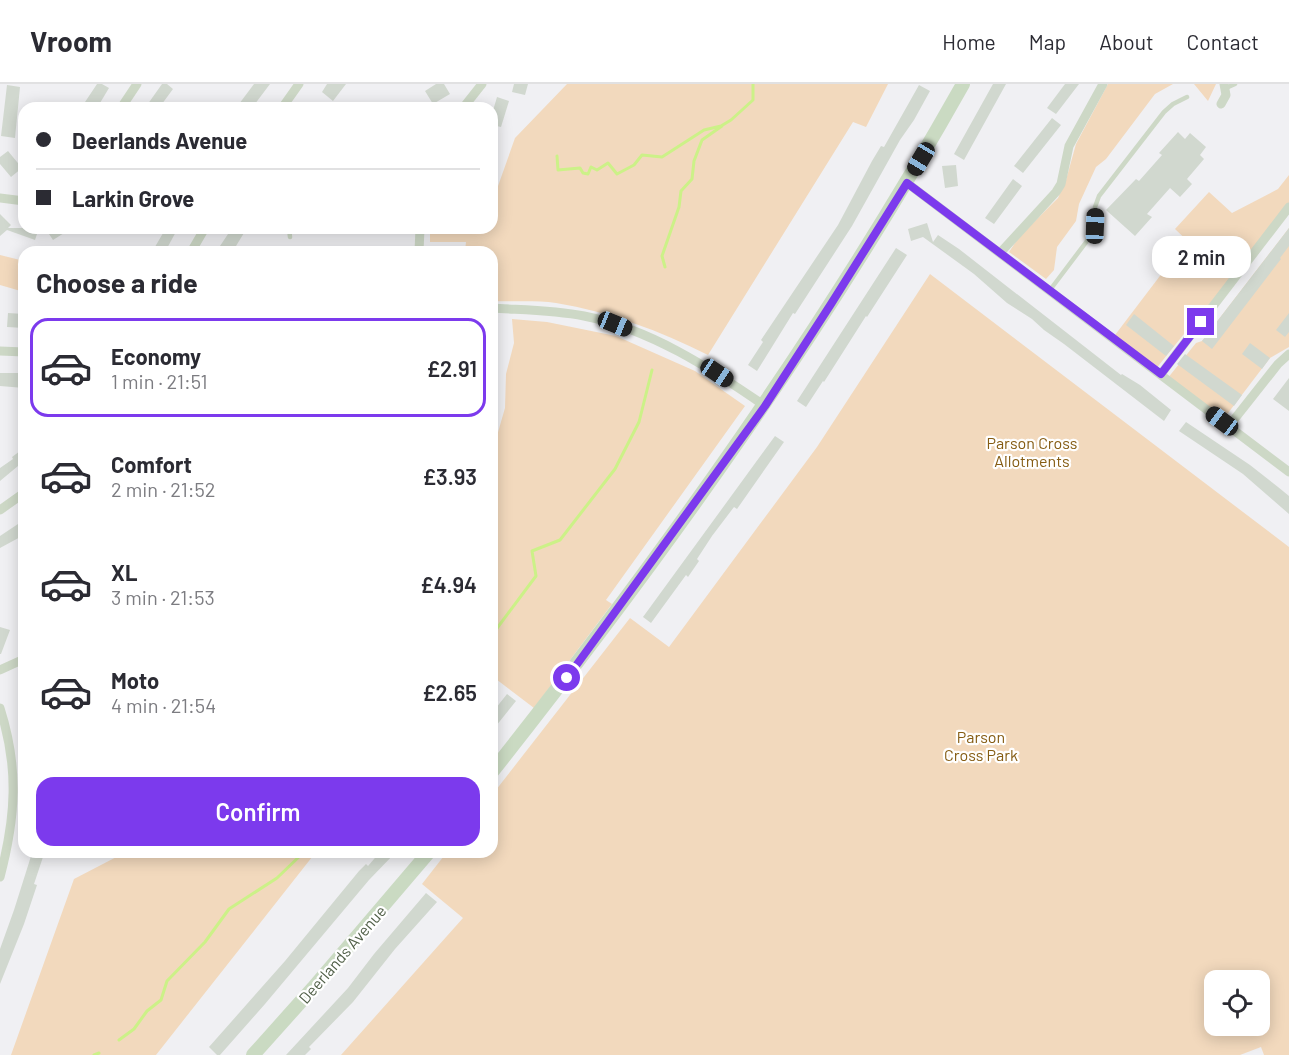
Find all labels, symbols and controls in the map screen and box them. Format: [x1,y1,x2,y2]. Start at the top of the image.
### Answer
text: Vroom [30,24,112,58]
text: Home [942,29,996,54]
text: Map [1029,29,1066,54]
text: About [1099,29,1154,54]
text: Contact [1187,29,1259,54]
text: Deerlands Avenue [72,127,247,153]
car [904,139,938,179]
text: Larkin Grove [72,185,194,211]
car [1085,208,1105,244]
callout: 2 min [1152,235,1250,277]
text: 2 min [1178,245,1225,269]
text: Choose a ride [36,266,198,298]
route end [1187,308,1214,335]
car [595,309,635,339]
icon: car [39,341,93,395]
text: Economy [111,343,201,369]
text: £2.91 [427,355,477,381]
car [697,355,737,391]
text: 1 min · 21:51 [111,369,208,393]
car [1202,403,1242,439]
park label: Parson Cross Allotments [987,433,1077,470]
icon: car [39,449,93,503]
text: Comfort [111,451,192,477]
text: £3.93 [423,463,477,489]
text: 2 min · 21:52 [111,477,216,501]
icon: car [39,557,93,611]
text: XL [111,559,137,585]
text: £4.94 [420,571,477,597]
text: 3 min · 21:53 [111,585,215,609]
route start [553,664,580,691]
icon: car [39,665,93,719]
text: Moto [111,667,159,693]
text: £2.65 [422,679,477,705]
text: 4 min · 21:54 [111,693,216,717]
park label: Parson Cross Park [944,727,1018,764]
button: Confirm [36,777,480,846]
street label: Deerlands Avenue [294,901,390,1007]
map controls [1204,970,1270,1036]
button: locate [1204,970,1270,1036]

